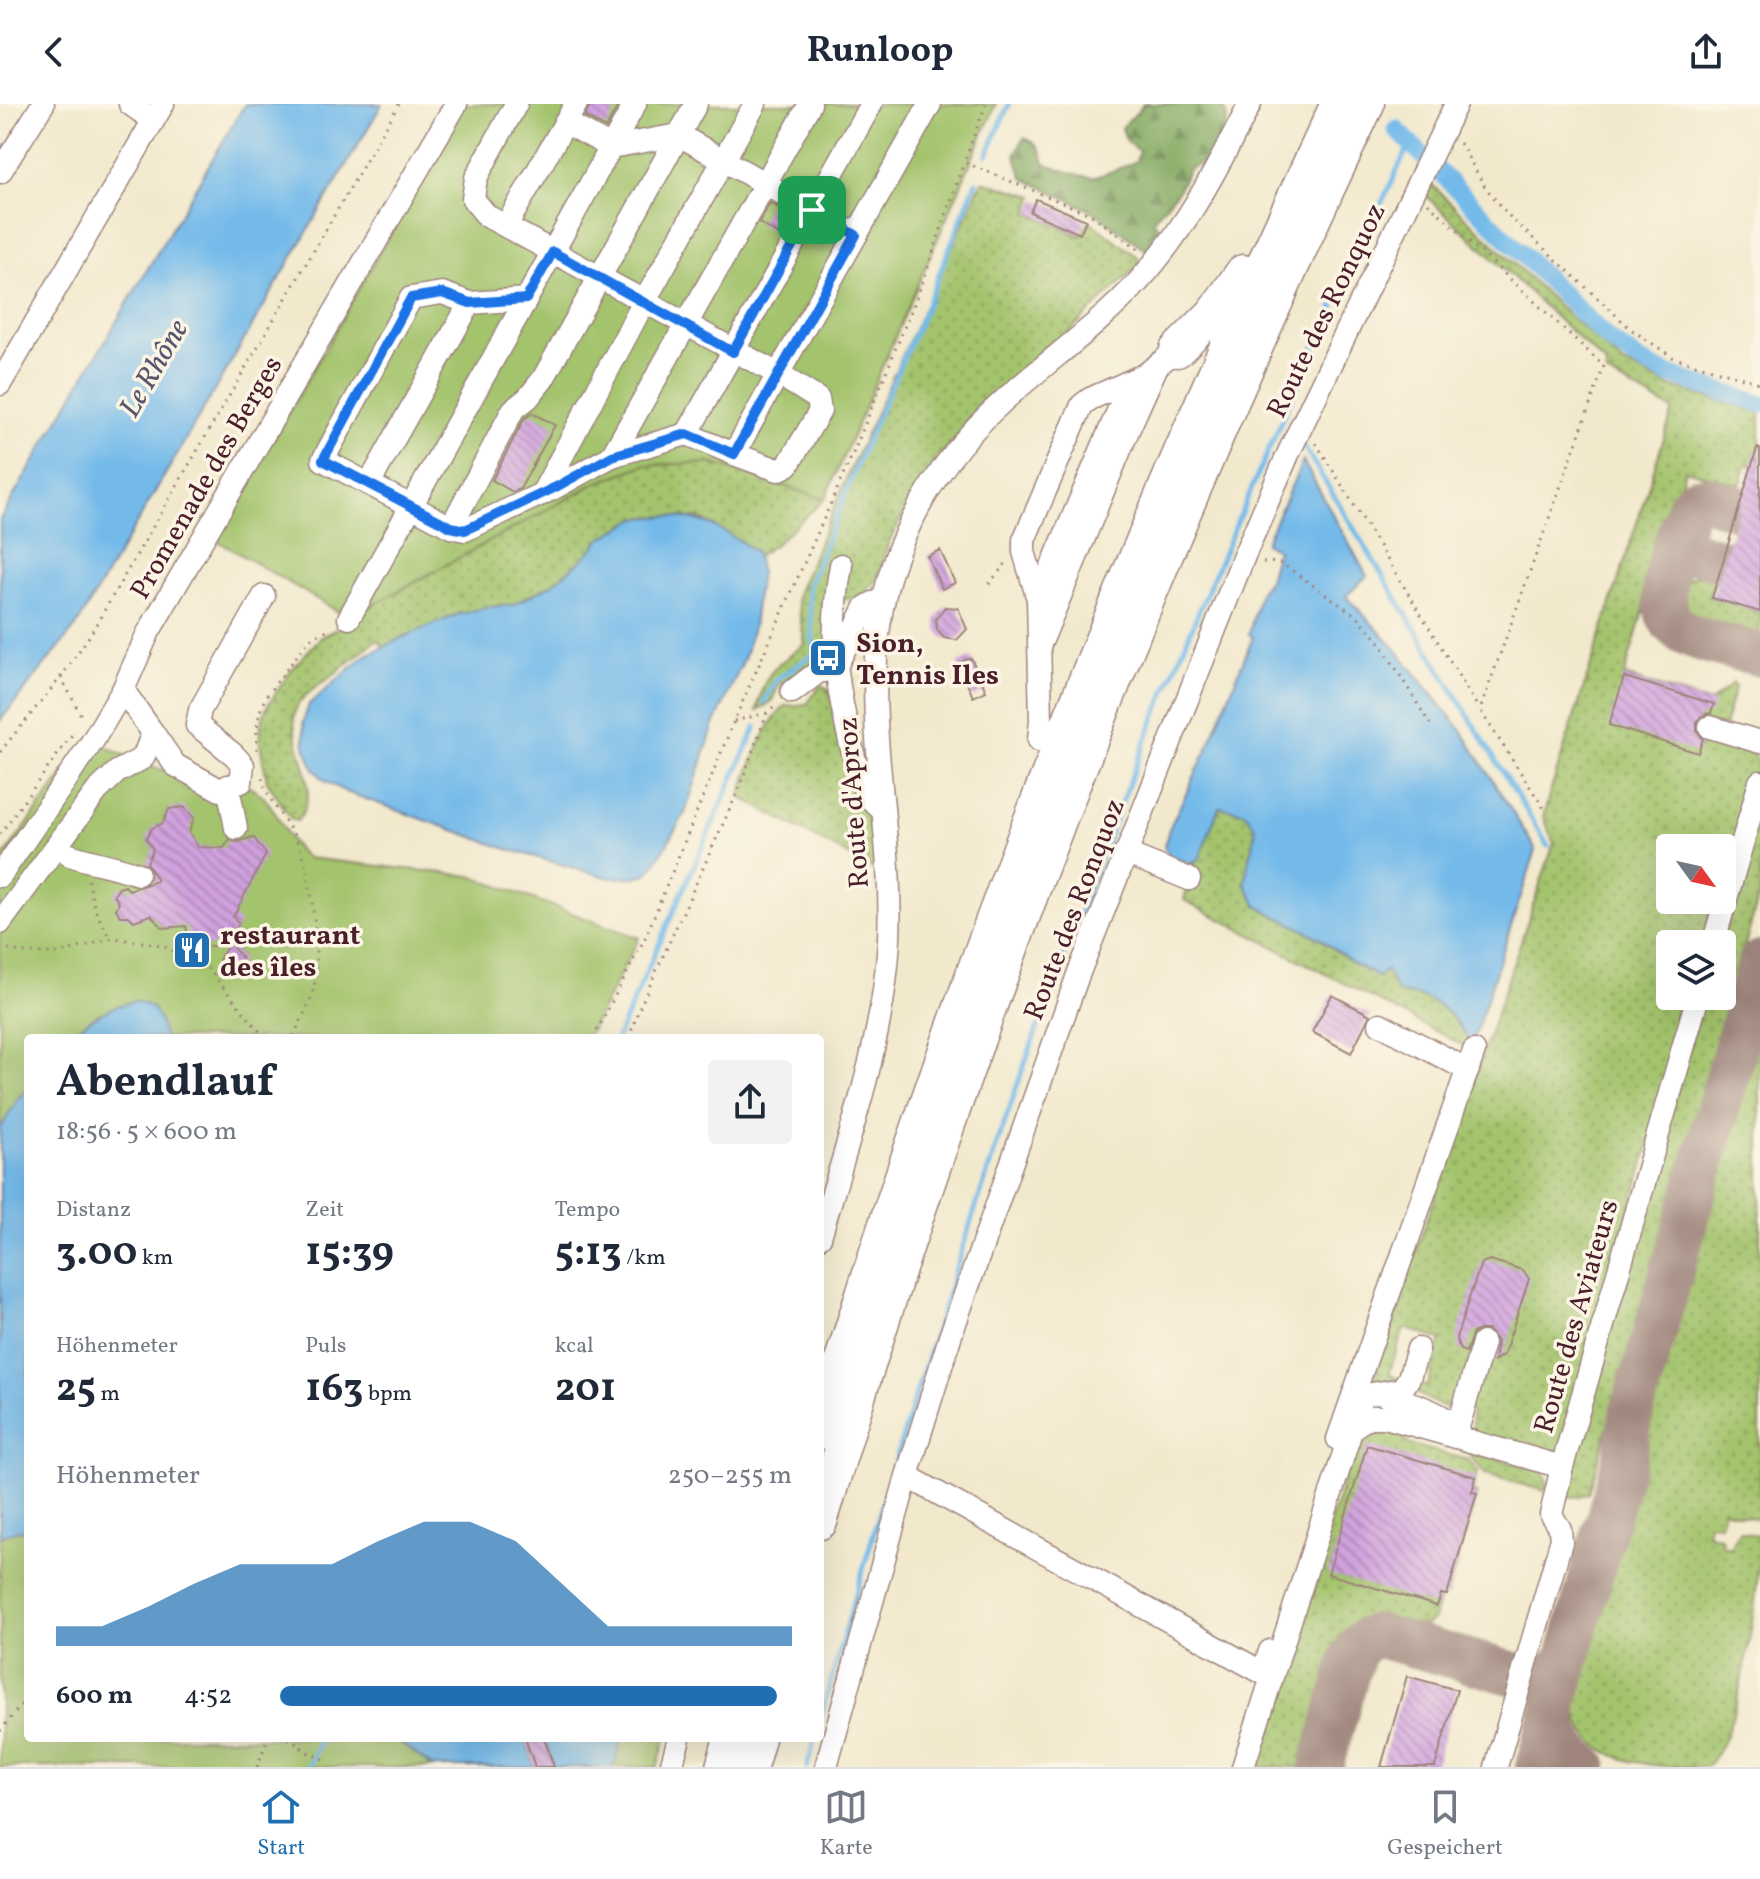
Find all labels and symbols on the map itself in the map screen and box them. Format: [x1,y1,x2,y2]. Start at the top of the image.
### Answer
pin [778,176,846,244]
street label: Route des Ronquoz [1258,197,1396,425]
water label: Le Rhône [110,312,200,426]
street label: Promenade des Berges [122,349,293,607]
place label: Sion, Tennis Iles [856,625,999,696]
bus stop icon: Sion, Tennis Iles [807,637,849,679]
street label: Route d'Aproz [829,716,880,890]
street label: Route des Ronquoz [1015,793,1136,1026]
north arrow [1656,834,1736,914]
place label: restaurant des îles [220,917,360,988]
restaurant icon: restaurant des îles [171,929,213,971]
street label: Route des Aviateurs [1525,1195,1629,1438]

